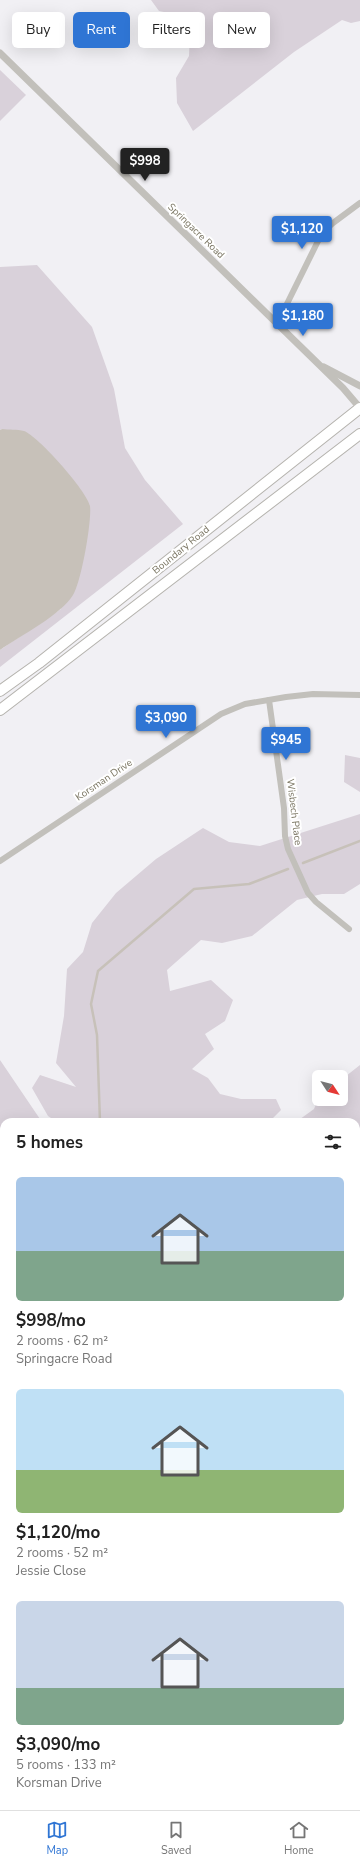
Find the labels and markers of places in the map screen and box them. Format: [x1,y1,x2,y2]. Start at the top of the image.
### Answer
pin: $998 [121,148,169,182]
pin: $1,120 [269,216,335,250]
pin: $1,180 [270,303,336,337]
pin: $3,090 [133,705,199,739]
pin: $945 [262,727,310,761]

